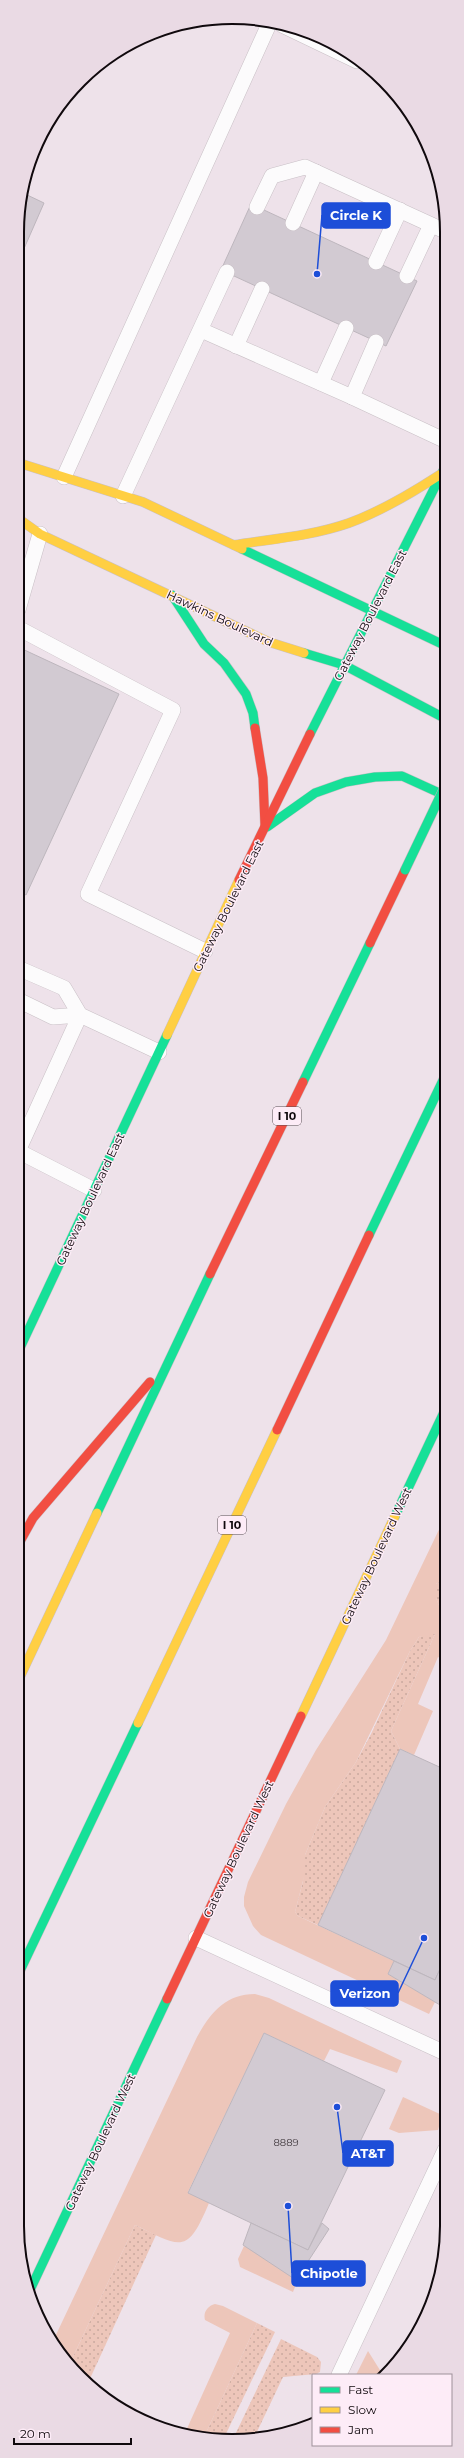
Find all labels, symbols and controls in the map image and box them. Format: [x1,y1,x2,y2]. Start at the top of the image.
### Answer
callout: Circle K [322,203,390,228]
text: Circle K [330,207,382,223]
street label: Gateway Boulevard East [330,547,410,683]
street label: Hawkins Boulevard [164,587,276,649]
street label: Gateway Boulevard East [189,837,267,974]
road number: I 10 [273,1107,301,1125]
street label: Gateway Boulevard East [53,1130,127,1268]
street label: Gateway Boulevard West [338,1485,415,1627]
road number: I 10 [218,1516,246,1534]
street label: Gateway Boulevard West [200,1778,277,1920]
callout: Verizon [331,1981,398,2006]
text: Verizon [338,1985,391,2001]
street label: Gateway Boulevard West [62,2071,139,2213]
house number: 8889 [273,2136,299,2149]
callout: AT&T [343,2141,393,2166]
text: AT&T [350,2145,385,2161]
callout: Chipotle [292,2261,365,2286]
text: Chipotle [300,2265,358,2281]
legend [312,2374,452,2446]
text: Fast [348,2382,373,2397]
text: Slow [348,2402,377,2417]
scale bar [14,2420,131,2446]
text: Jam [347,2422,374,2437]
text: 20 m [20,2426,51,2441]

